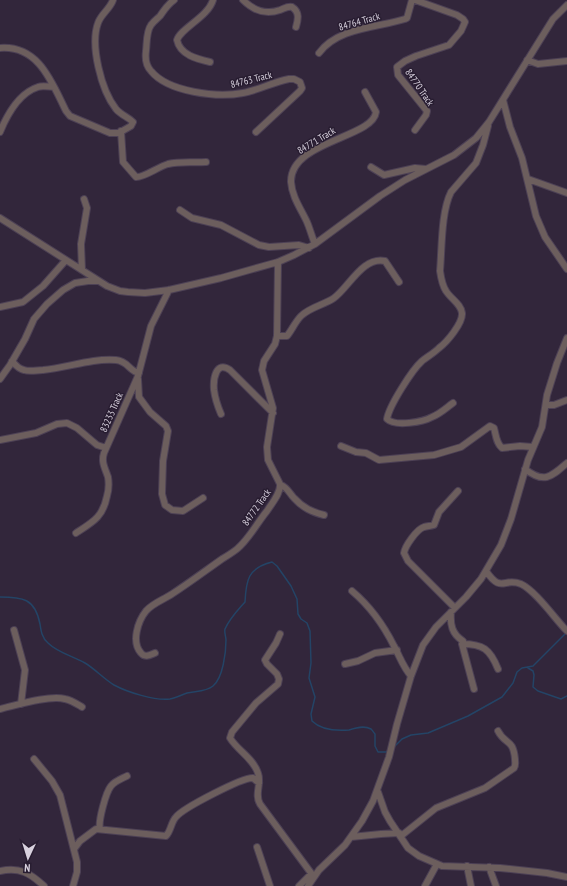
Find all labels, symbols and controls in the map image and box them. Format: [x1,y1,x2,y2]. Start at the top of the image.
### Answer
street label: 84764 Track [337,9,381,34]
street label: 84770 Track [402,66,437,108]
street label: 84763 Track [229,68,273,91]
street label: 84771 Track [295,124,338,157]
street label: 83233 Track [97,390,126,434]
street label: 84772 Track [239,486,274,528]
north arrow [8,838,48,878]
text: N [24,861,31,875]

